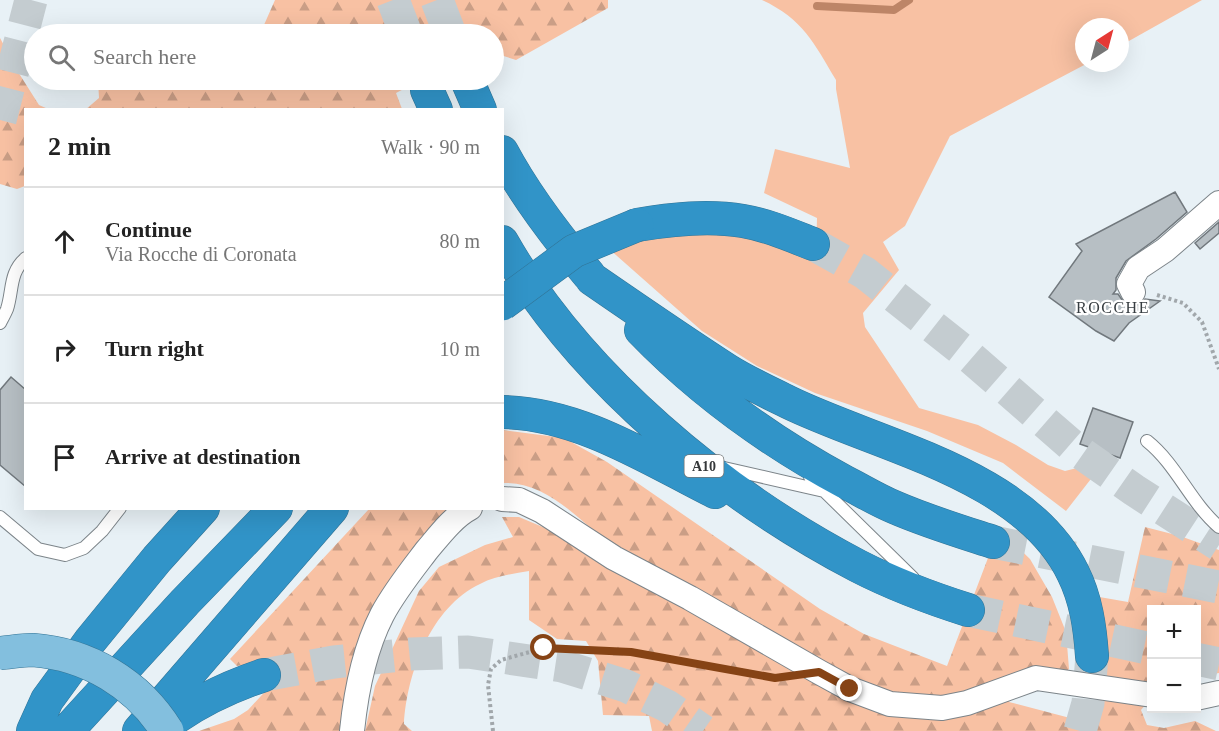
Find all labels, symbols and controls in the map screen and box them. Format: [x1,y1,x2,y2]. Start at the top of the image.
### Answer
north arrow [1075,18,1129,72]
search box [24,24,504,90]
icon: search [45,41,78,74]
text: Search here [93,44,196,69]
text: 2 min [48,132,111,161]
text: Walk · 90 m [381,136,480,158]
text: Continue [105,217,192,242]
icon: ahead [48,225,81,258]
text: 80 m [439,230,480,252]
text: Via Rocche di Coronata [105,243,297,265]
district label: ROCCHE [1076,299,1150,316]
icon: right [48,333,81,366]
text: Turn right [105,336,204,361]
text: 10 m [439,338,480,360]
icon: arrive [48,441,81,474]
text: Arrive at destination [105,444,301,469]
road number: A10 [684,455,724,477]
map controls [1147,605,1201,713]
button: + [1147,605,1201,659]
route start [530,634,556,660]
button: − [1147,659,1201,713]
route end [836,675,862,701]

